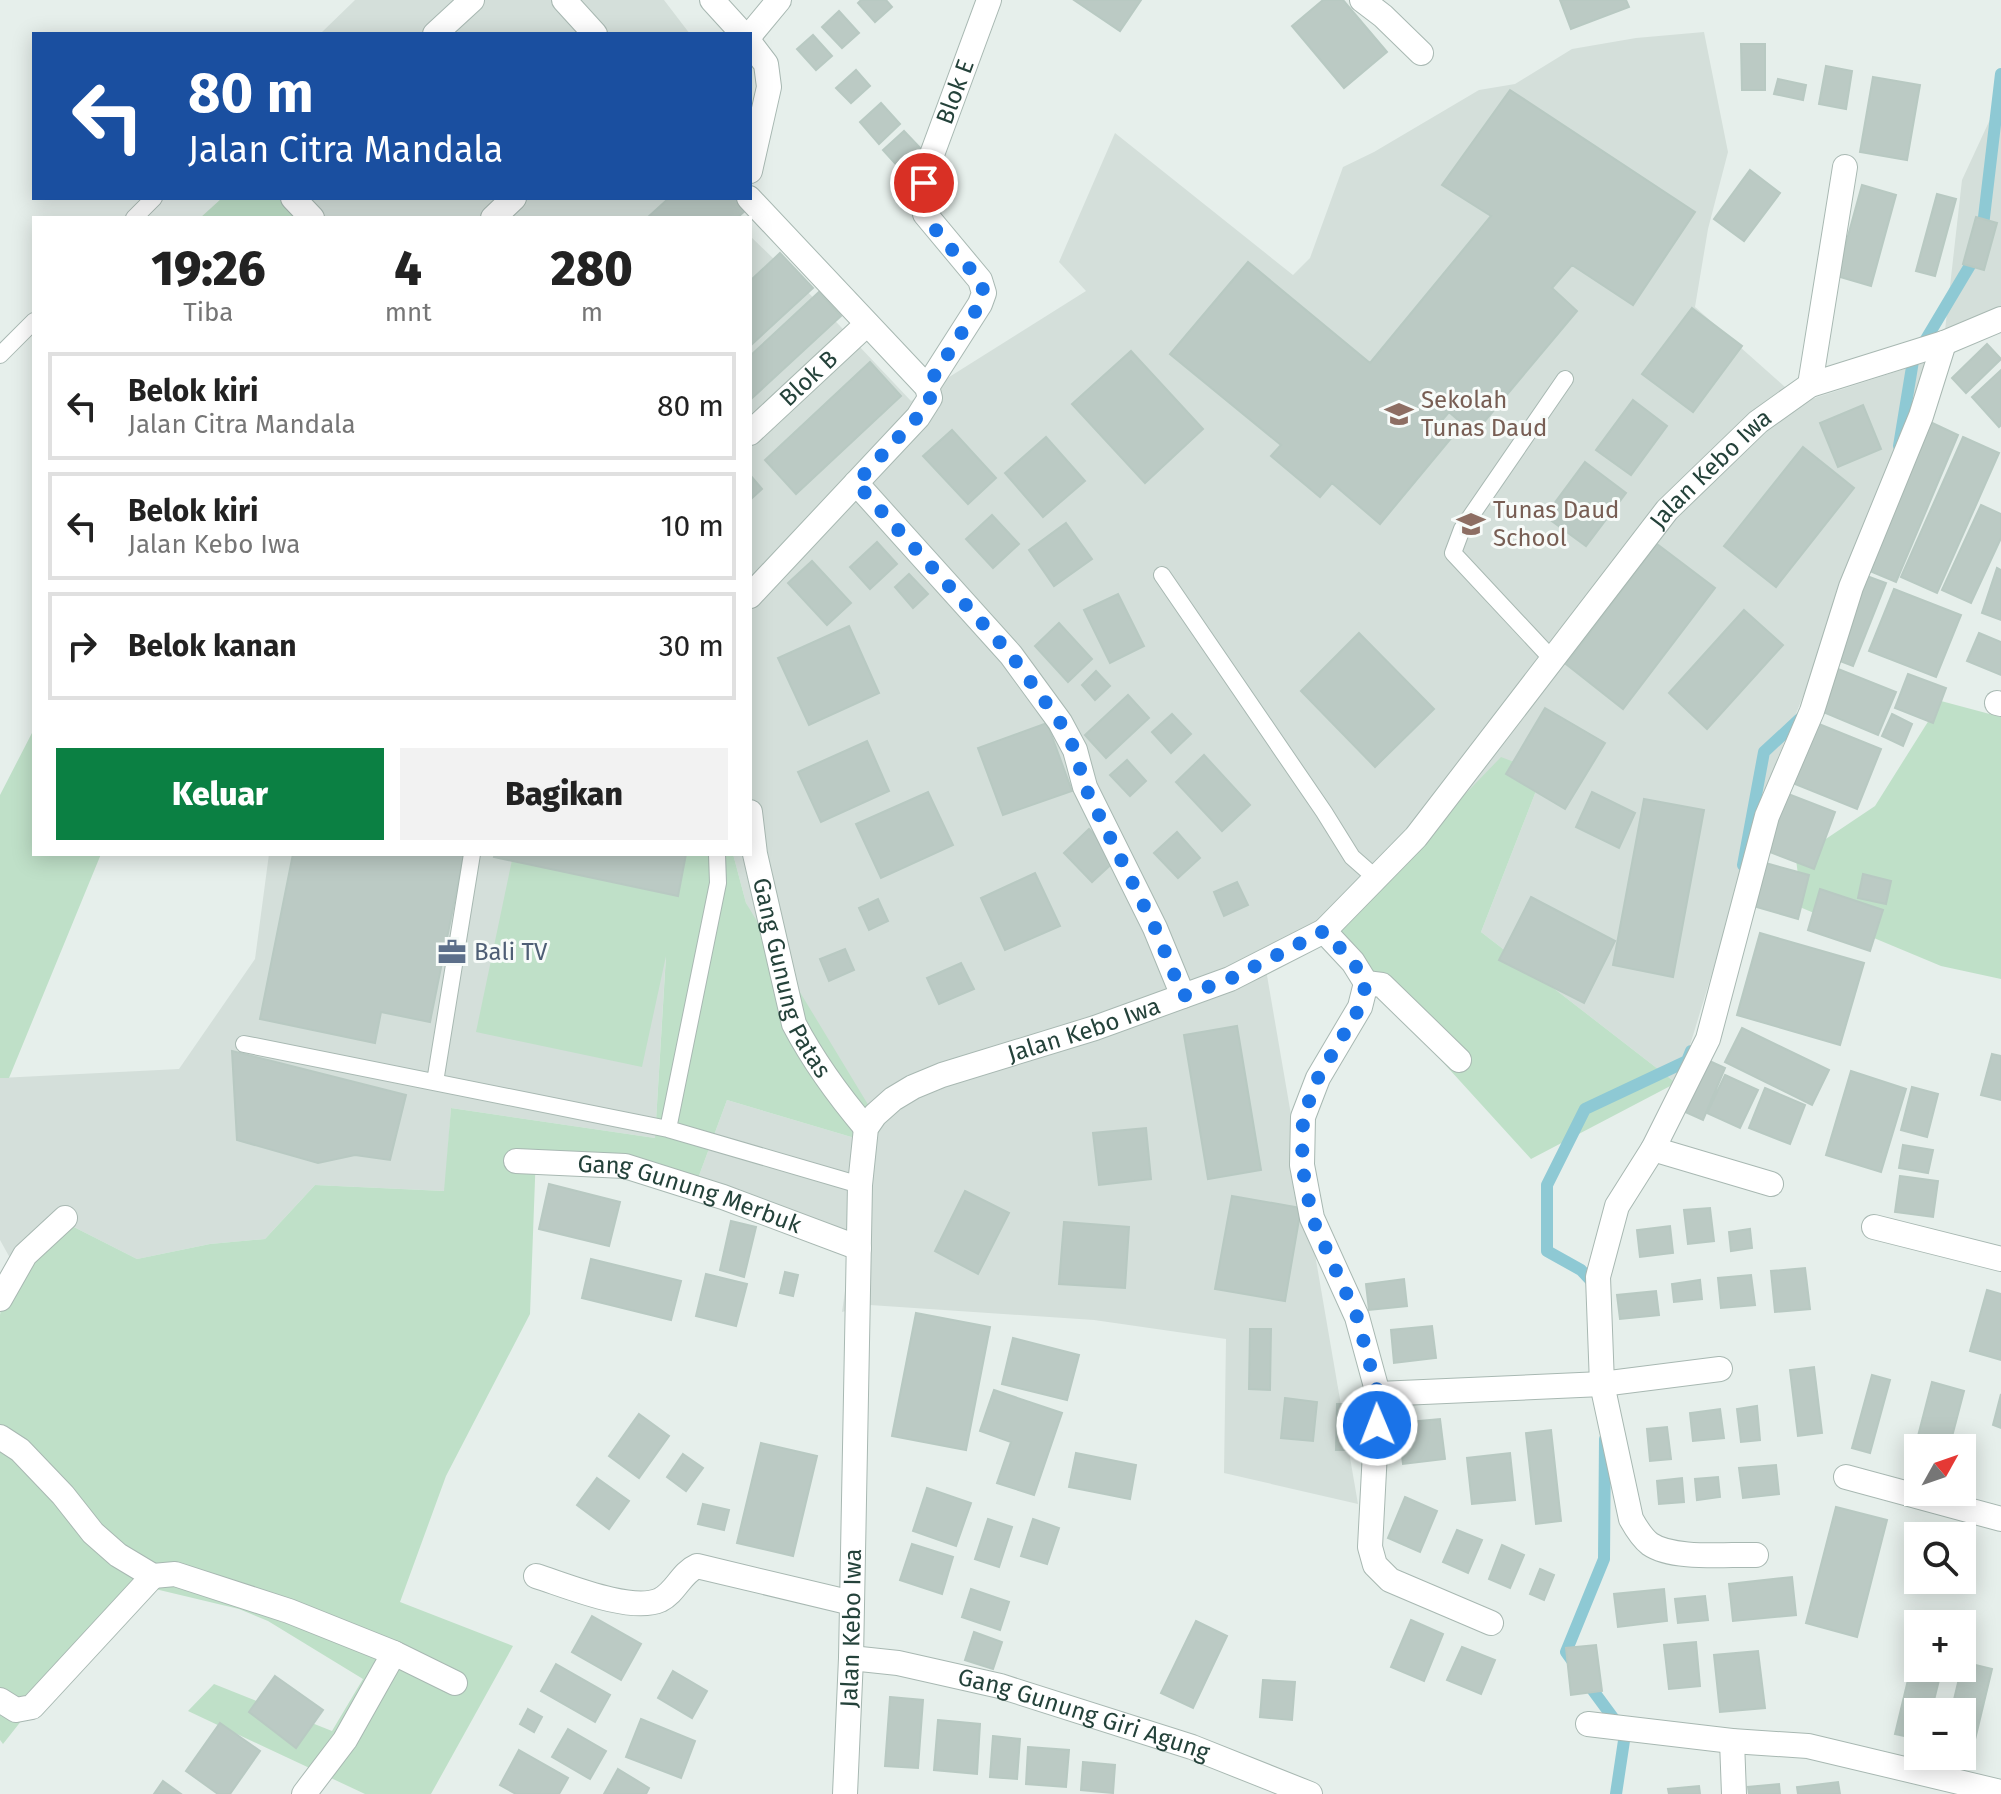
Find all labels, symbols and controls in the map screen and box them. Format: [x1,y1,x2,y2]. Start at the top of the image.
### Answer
street label: Blok E [930,55,980,128]
text: 80 m [188,60,314,127]
icon: left [56,64,160,168]
text: Jalan Citra Mandala [188,128,503,172]
pin [890,149,958,217]
icon: arrive [902,161,946,205]
text: 19:26 [151,240,265,298]
text: 4 [394,240,422,298]
text: 280 [551,240,633,298]
text: Tiba [183,297,233,328]
text: mnt [385,297,432,328]
text: m [581,297,603,328]
street label: Blok B [774,345,843,412]
text: Belok kiri [128,373,259,409]
icon: left [60,384,104,428]
place label: Sekolah Tunas Daud [1421,386,1547,442]
text: 80 m [657,388,724,424]
school or university icon: Sekolah Tunas Daud [1384,399,1414,429]
street label: Jalan Kebo Iwa [1644,403,1777,534]
text: Jalan Citra Mandala [128,409,356,440]
text: Belok kiri [128,493,259,529]
place label: Tunas Daud School [1493,496,1619,552]
icon: left [60,504,104,548]
text: 10 m [661,508,724,544]
school or university icon: Tunas Daud School [1456,509,1486,539]
text: Jalan Kebo Iwa [128,529,300,560]
icon: right [60,624,104,668]
text: Belok kanan [128,628,297,664]
text: 30 m [659,628,724,664]
button: Keluar [56,748,384,840]
button: Bagikan [400,748,728,840]
street label: Gang Gunung Patas [747,875,837,1083]
office icon: Bali TV [437,937,467,967]
place label: Bali TV [474,938,548,966]
street label: Jalan Kebo Iwa [1004,991,1164,1068]
street label: Gang Gunung Merbuk [577,1150,806,1239]
position arrow [1335,1383,1419,1467]
north arrow [1904,1434,1976,1506]
map controls [1904,1434,1976,1770]
button: search [1904,1522,1976,1594]
street label: Jalan Kebo Iwa [835,1548,867,1708]
button: + [1904,1610,1976,1682]
street label: Gang Gunung Giri Agung [955,1663,1214,1767]
button: − [1904,1698,1976,1770]

